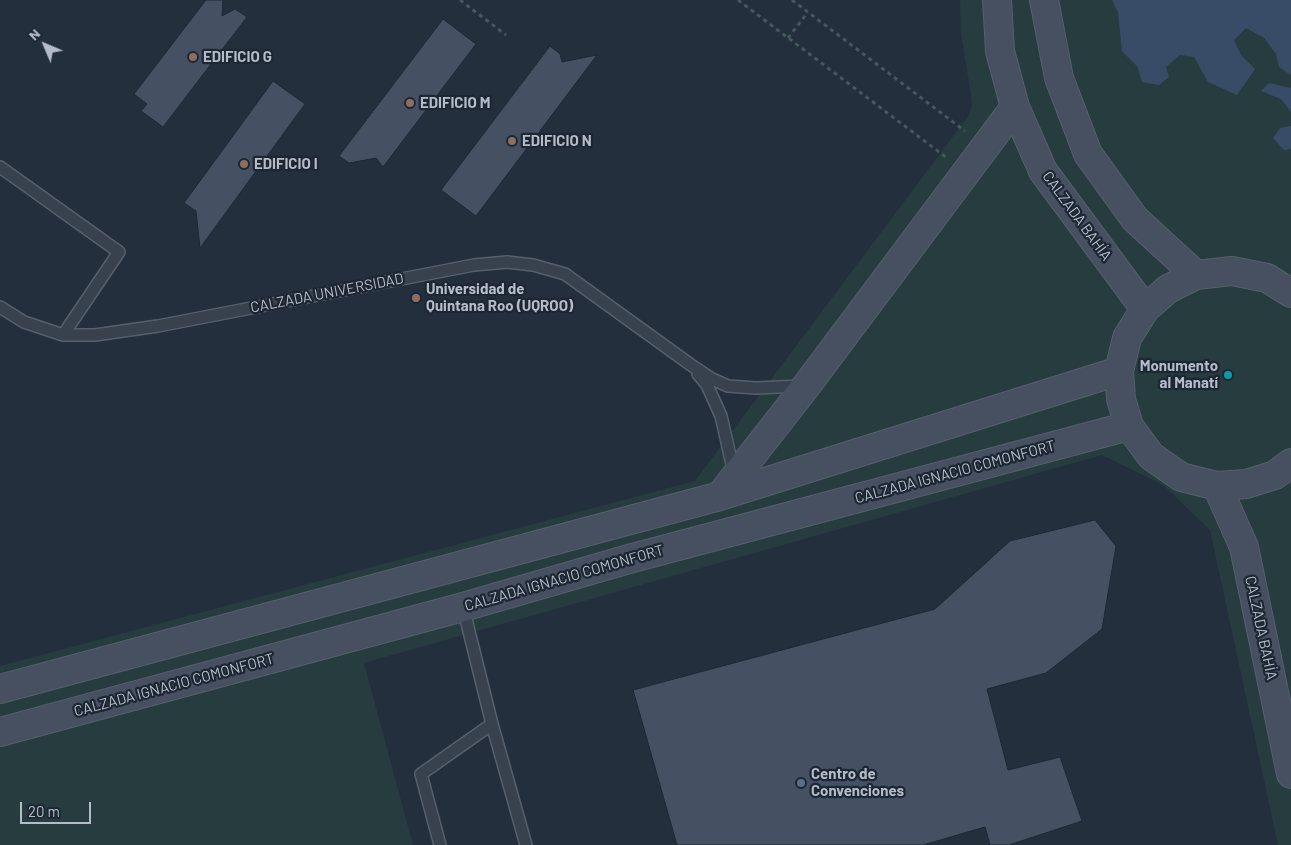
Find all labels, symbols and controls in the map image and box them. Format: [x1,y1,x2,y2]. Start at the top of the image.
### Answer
north arrow [20,20,70,70]
text: N [25,25,43,43]
place label: EDIFICIO G [203,48,272,66]
marker: EDIFICIO G [187,51,199,63]
place label: EDIFICIO M [420,94,490,112]
marker: EDIFICIO M [404,97,416,109]
place label: EDIFICIO N [522,132,592,150]
marker: EDIFICIO N [506,135,518,147]
place label: EDIFICIO I [254,155,318,173]
marker: EDIFICIO I [238,158,250,170]
street label: CALZADA BAHÍA [1039,168,1115,264]
street label: CALZADA UNIVERSIDAD [249,269,405,317]
place label: Universidad de Quintana Roo (UQROO) [426,280,573,315]
marker: Universidad de Quintana Roo (UQROO) [410,292,422,304]
place label: Monumento al Manatí [1140,357,1218,392]
marker: Monumento al Manatí [1222,369,1234,381]
street label: CALZADA IGNACIO COMONFORT [853,437,1057,507]
street label: CALZADA IGNACIO COMONFORT [462,541,666,615]
street label: CALZADA BAHÍA [1241,574,1281,682]
street label: CALZADA IGNACIO COMONFORT [72,650,276,720]
place label: Centro de Convenciones [811,765,904,800]
marker: Centro de Convenciones [795,777,807,789]
scale bar [22,792,94,824]
text: 20 m [28,802,60,820]

